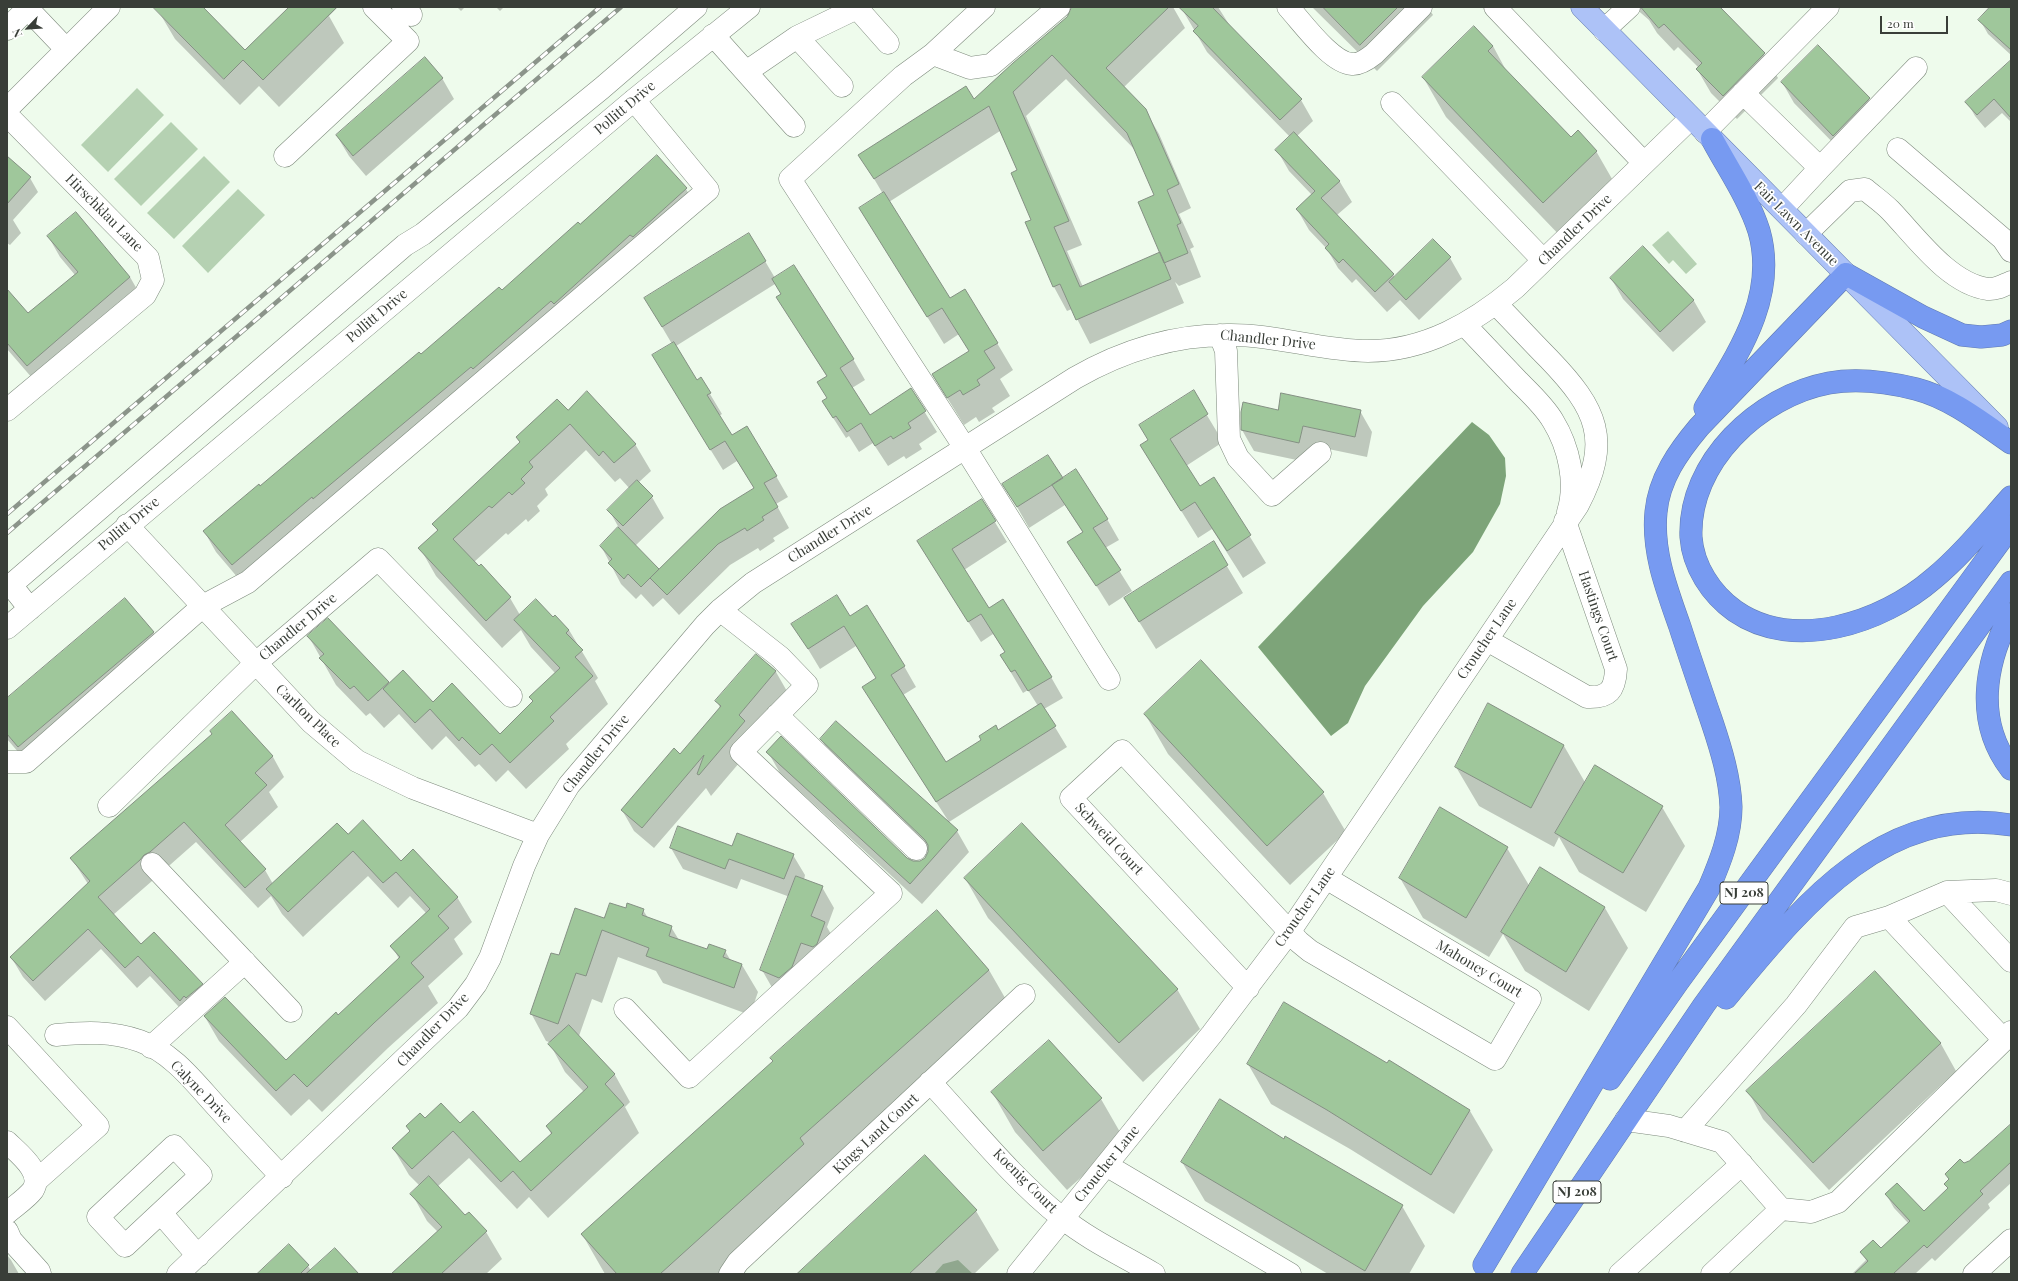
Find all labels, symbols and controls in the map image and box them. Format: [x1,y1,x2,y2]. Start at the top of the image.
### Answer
north arrow [8,8,48,48]
scale bar [1882,8,1950,34]
text: 20 m [1887,15,1914,31]
text: N [8,27,25,40]
street label: Pollitt Drive [591,78,659,138]
street label: Hirschklau Lane [62,171,146,255]
street label: Fair Lawn Avenue [1750,178,1842,270]
street label: Chandler Drive [1535,191,1615,269]
street label: Pollitt Drive [343,286,411,346]
street label: Chandler Drive [1219,327,1317,353]
street label: Pollitt Drive [95,494,163,554]
street label: Chandler Drive [785,501,875,567]
street label: Hastings Court [1575,568,1621,664]
street label: Chandler Drive [256,590,340,664]
street label: Croucher Lane [1454,595,1520,683]
street label: Carlton Place [272,681,344,751]
street label: Chandler Drive [559,711,633,797]
street label: Schweid Court [1071,799,1147,879]
street label: Croucher Lane [1271,864,1339,950]
road number: NJ 208 [1720,882,1768,904]
street label: Mahoney Court [1433,937,1525,1001]
street label: Chandler Drive [394,990,472,1070]
street label: Calyne Drive [167,1057,235,1127]
street label: Kings Land Court [830,1090,922,1178]
street label: Croucher Lane [1071,1122,1143,1206]
street label: Koenig Court [989,1145,1061,1217]
road number: NJ 208 [1553,1181,1601,1203]

